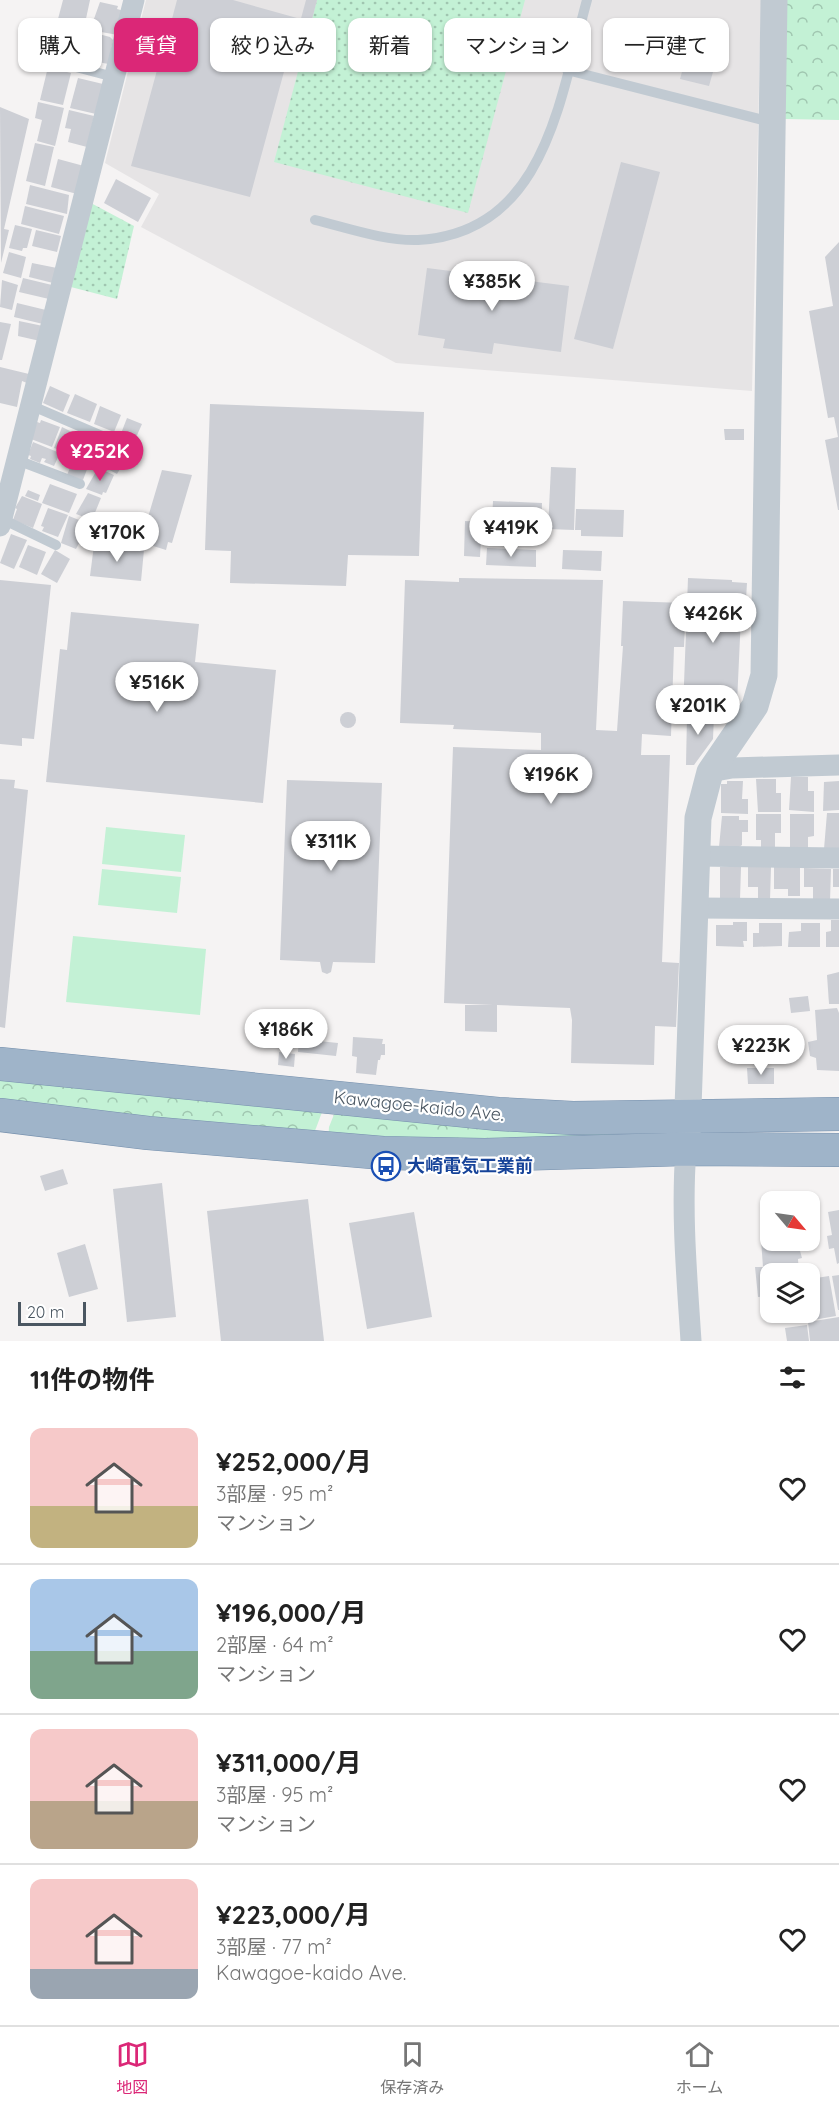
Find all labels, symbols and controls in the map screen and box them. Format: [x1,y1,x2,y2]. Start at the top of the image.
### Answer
chip: 購入 [18,18,102,72]
chip: 賃貸 [114,18,198,72]
chip: 絞り込み [210,18,336,72]
chip: 新着 [348,18,432,72]
chip: マンション [444,18,591,72]
chip: 一戸建て [603,18,729,72]
pin: ¥385K [450,261,534,312]
text: ¥385K [463,268,521,293]
pin: ¥252K [58,431,142,482]
text: ¥252K [70,438,130,463]
pin: ¥419K [469,507,553,558]
pin: ¥170K [75,512,159,563]
text: ¥419K [483,514,539,539]
text: ¥170K [89,519,145,544]
pin: ¥426K [671,593,755,644]
text: ¥426K [683,600,743,625]
pin: ¥516K [115,662,199,713]
text: ¥516K [129,669,185,694]
pin: ¥201K [656,685,740,736]
text: ¥201K [670,692,726,717]
pin: ¥196K [509,754,593,805]
text: ¥196K [523,761,579,786]
pin: ¥311K [289,821,373,872]
text: ¥311K [305,828,357,853]
pin: ¥186K [244,1009,328,1060]
text: ¥186K [259,1016,313,1041]
pin: ¥223K [719,1025,803,1076]
text: ¥223K [732,1032,790,1057]
street label: Kawagoe-kaido Ave. [333,1085,505,1126]
bus stop icon: 大崎電気工業前 [370,1150,402,1182]
place label: 大崎電気工業前 [407,1154,533,1177]
north arrow [760,1191,820,1251]
map controls [760,1191,820,1323]
button: layers [760,1263,820,1323]
scale bar [18,1299,86,1326]
text: 20 m [27,1302,64,1322]
icon: filters [776,1361,809,1394]
text: 11件の物件 [30,1363,154,1396]
text: ¥252,000/月 [216,1445,372,1478]
icon: home [78,1452,150,1524]
icon: heart [776,1472,809,1505]
text: 3部屋 · 95 m² [216,1481,333,1506]
text: マンション [216,1510,316,1535]
text: ¥196,000/月 [216,1596,367,1629]
icon: home [78,1603,150,1675]
icon: heart [776,1623,809,1656]
text: 2部屋 · 64 m² [216,1632,334,1657]
text: マンション [216,1661,316,1686]
text: ¥311,000/月 [216,1746,362,1779]
icon: home [78,1753,150,1825]
icon: heart [776,1773,809,1806]
text: 3部屋 · 95 m² [216,1782,333,1807]
text: マンション [216,1811,316,1836]
text: ¥223,000/月 [216,1898,371,1931]
icon: home [78,1903,150,1975]
icon: heart [776,1923,809,1956]
text: 3部屋 · 77 m² [216,1934,332,1959]
text: Kawagoe-kaido Ave. [216,1960,406,1985]
tab: 地図 [116,2038,149,2098]
tab: 保存済み [380,2038,444,2098]
tab: ホーム [676,2038,723,2098]

